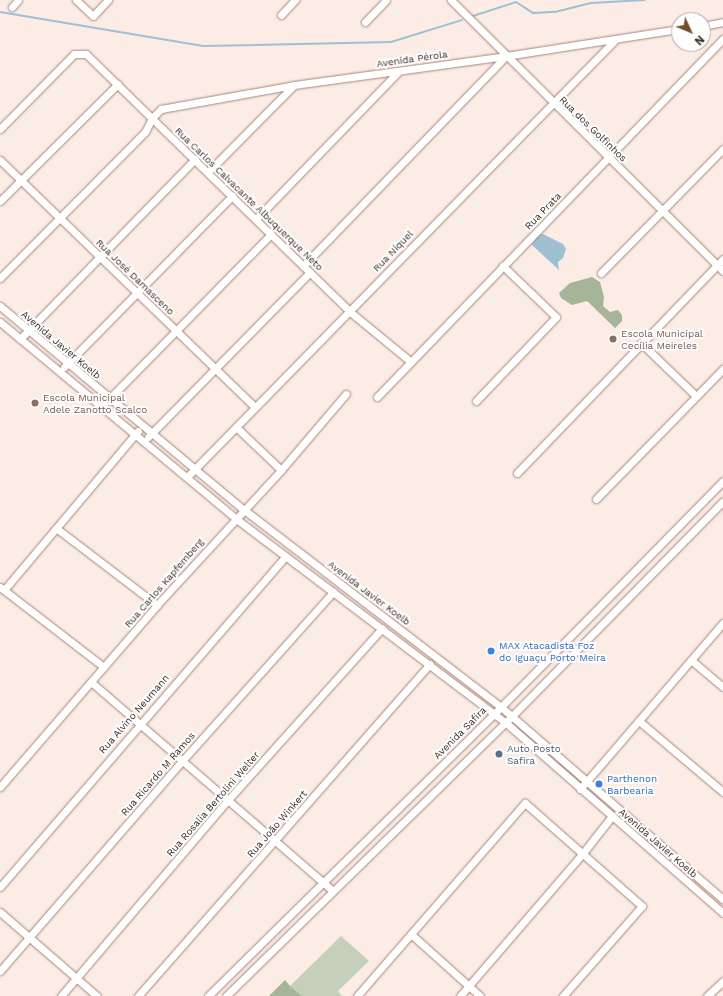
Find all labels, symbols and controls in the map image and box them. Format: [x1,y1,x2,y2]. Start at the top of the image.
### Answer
north arrow [671,12,711,52]
text: N [692,33,707,47]
street label: Avenida Pérola [376,48,448,70]
street label: Rua dos Golfinhos [557,94,629,164]
street label: Rua Carlos Calvacante Albuquerque Neto [172,125,326,273]
street label: Rua Prata [522,190,564,232]
street label: Rua Níquel [370,228,416,274]
street label: Rua José Damasceno [93,236,177,318]
street label: Avenida Javier Koelb [19,308,103,382]
place label: Escola Municipal Cecília Meireles [621,327,703,350]
marker: Escola Municipal Cecília Meireles [608,334,618,344]
place label: Escola Municipal Adele Zanotto Scalco [43,391,147,414]
marker: Escola Municipal Adele Zanotto Scalco [30,398,40,408]
street label: Rua Carlos Kapfemberg [122,536,206,630]
street label: Avenida Javier Koelb [325,558,413,628]
place label: MAX Atacadista Foz do Iguaçu Porto Meira [499,639,606,662]
marker: MAX Atacadista Foz do Iguaçu Porto Meira [486,646,496,656]
street label: Rua Alvino Neumann [96,672,172,756]
street label: Avenida Safira [431,704,489,762]
street label: Rua Ricardo M Ramos [118,730,198,818]
place label: Auto Posto Safira [507,742,561,766]
street label: Rua Rosalia Bertolini Welter [164,749,262,859]
marker: Auto Posto Safira [494,749,504,759]
place label: Parthenon Barbearia [607,772,657,796]
marker: Parthenon Barbearia [594,779,604,789]
street label: Rua João Winkert [244,788,310,860]
street label: Avenida Javier Koelb [616,805,700,881]

